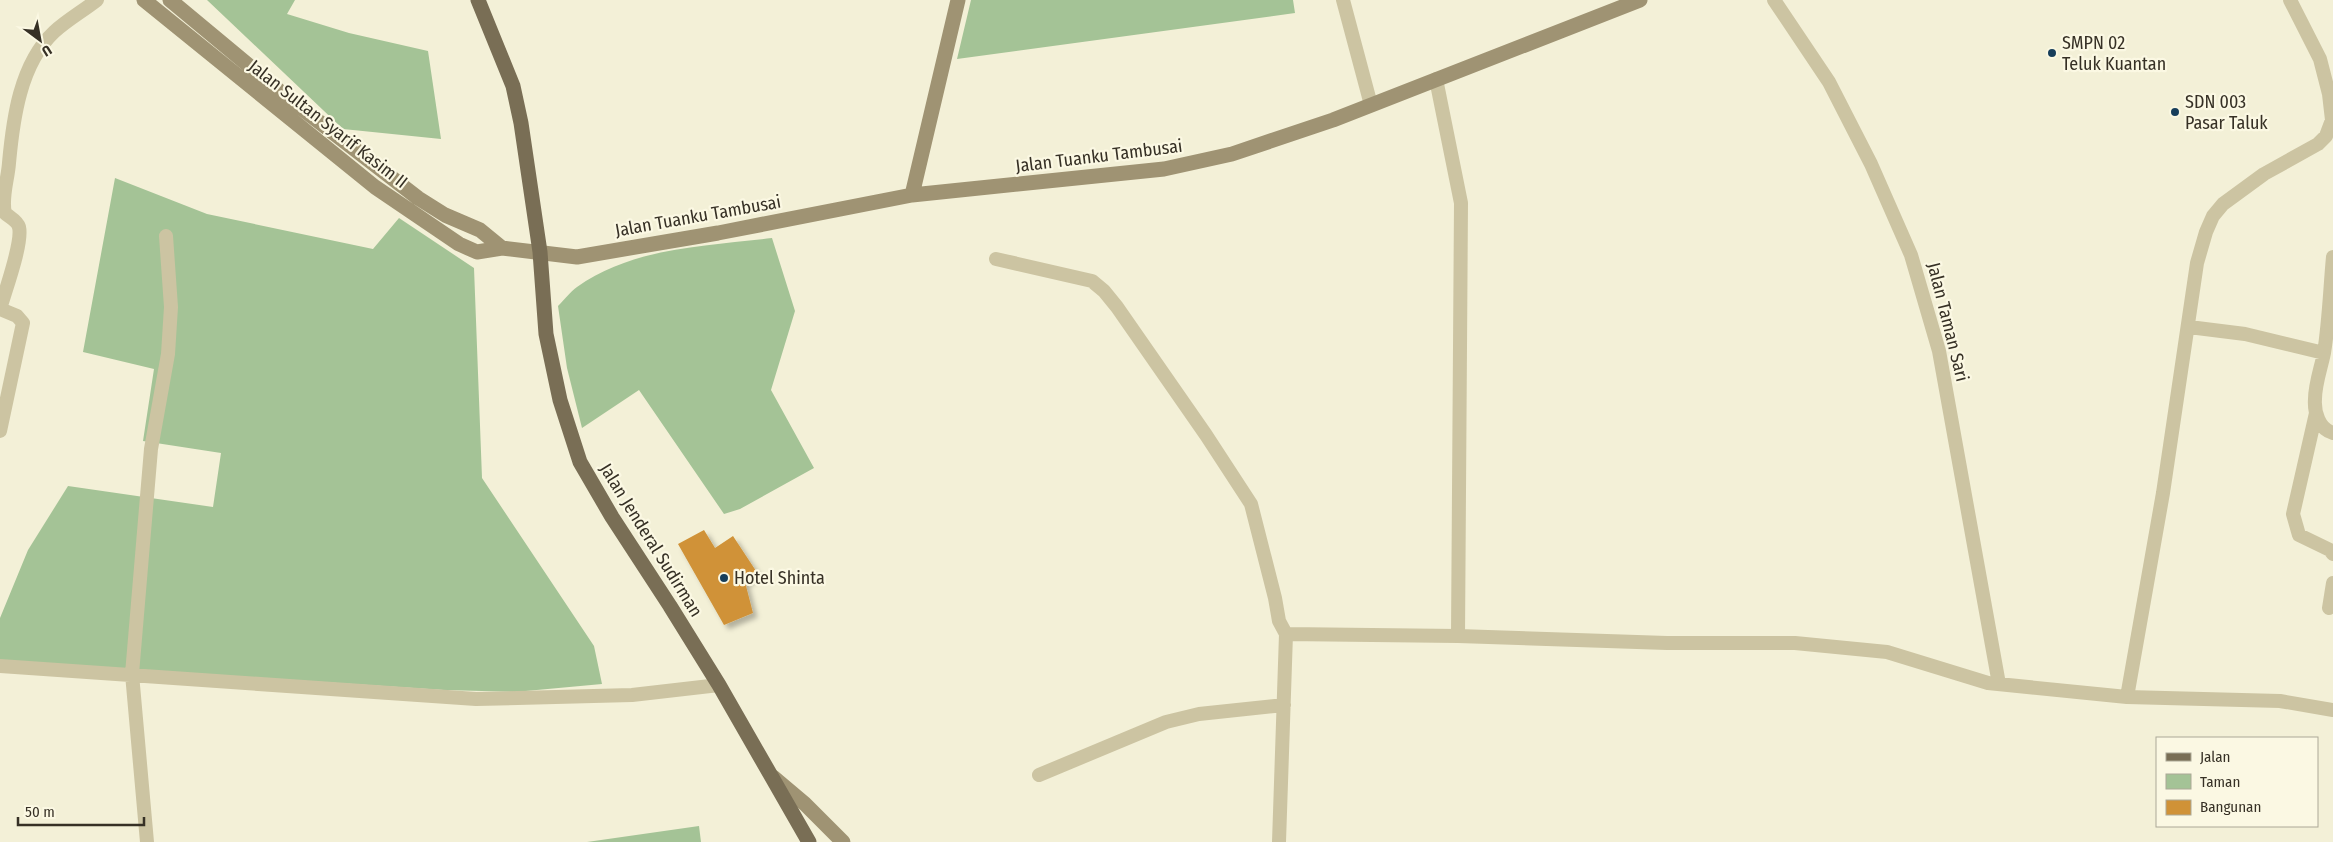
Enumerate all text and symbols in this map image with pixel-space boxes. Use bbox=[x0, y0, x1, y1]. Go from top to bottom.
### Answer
north arrow bbox=[15, 15, 65, 65]
place label: SMPN 02 Teluk Kuantan bbox=[2062, 32, 2166, 75]
text: U bbox=[39, 41, 55, 60]
marker: SMPN 02 Teluk Kuantan bbox=[2046, 47, 2058, 59]
street label: Jalan Sultan Syarif Kasim II bbox=[244, 55, 412, 193]
place label: SDN 003 Pasar Taluk bbox=[2185, 91, 2268, 134]
marker: SDN 003 Pasar Taluk bbox=[2169, 106, 2181, 118]
street label: Jalan Tuanku Tambusai bbox=[1014, 135, 1184, 177]
street label: Jalan Tuanku Tambusai bbox=[613, 191, 783, 241]
street label: Jalan Taman Sari bbox=[1923, 260, 1973, 384]
street label: Jalan Jenderal Sudirman bbox=[595, 459, 707, 621]
place label: Hotel Shinta bbox=[734, 567, 825, 589]
marker: Hotel Shinta bbox=[718, 572, 730, 584]
legend bbox=[2156, 737, 2318, 827]
text: Jalan bbox=[2200, 748, 2230, 766]
text: Taman bbox=[2200, 773, 2240, 791]
scale bar bbox=[18, 794, 144, 826]
text: Bangunan bbox=[2200, 798, 2261, 816]
text: 50 m bbox=[25, 803, 55, 821]

